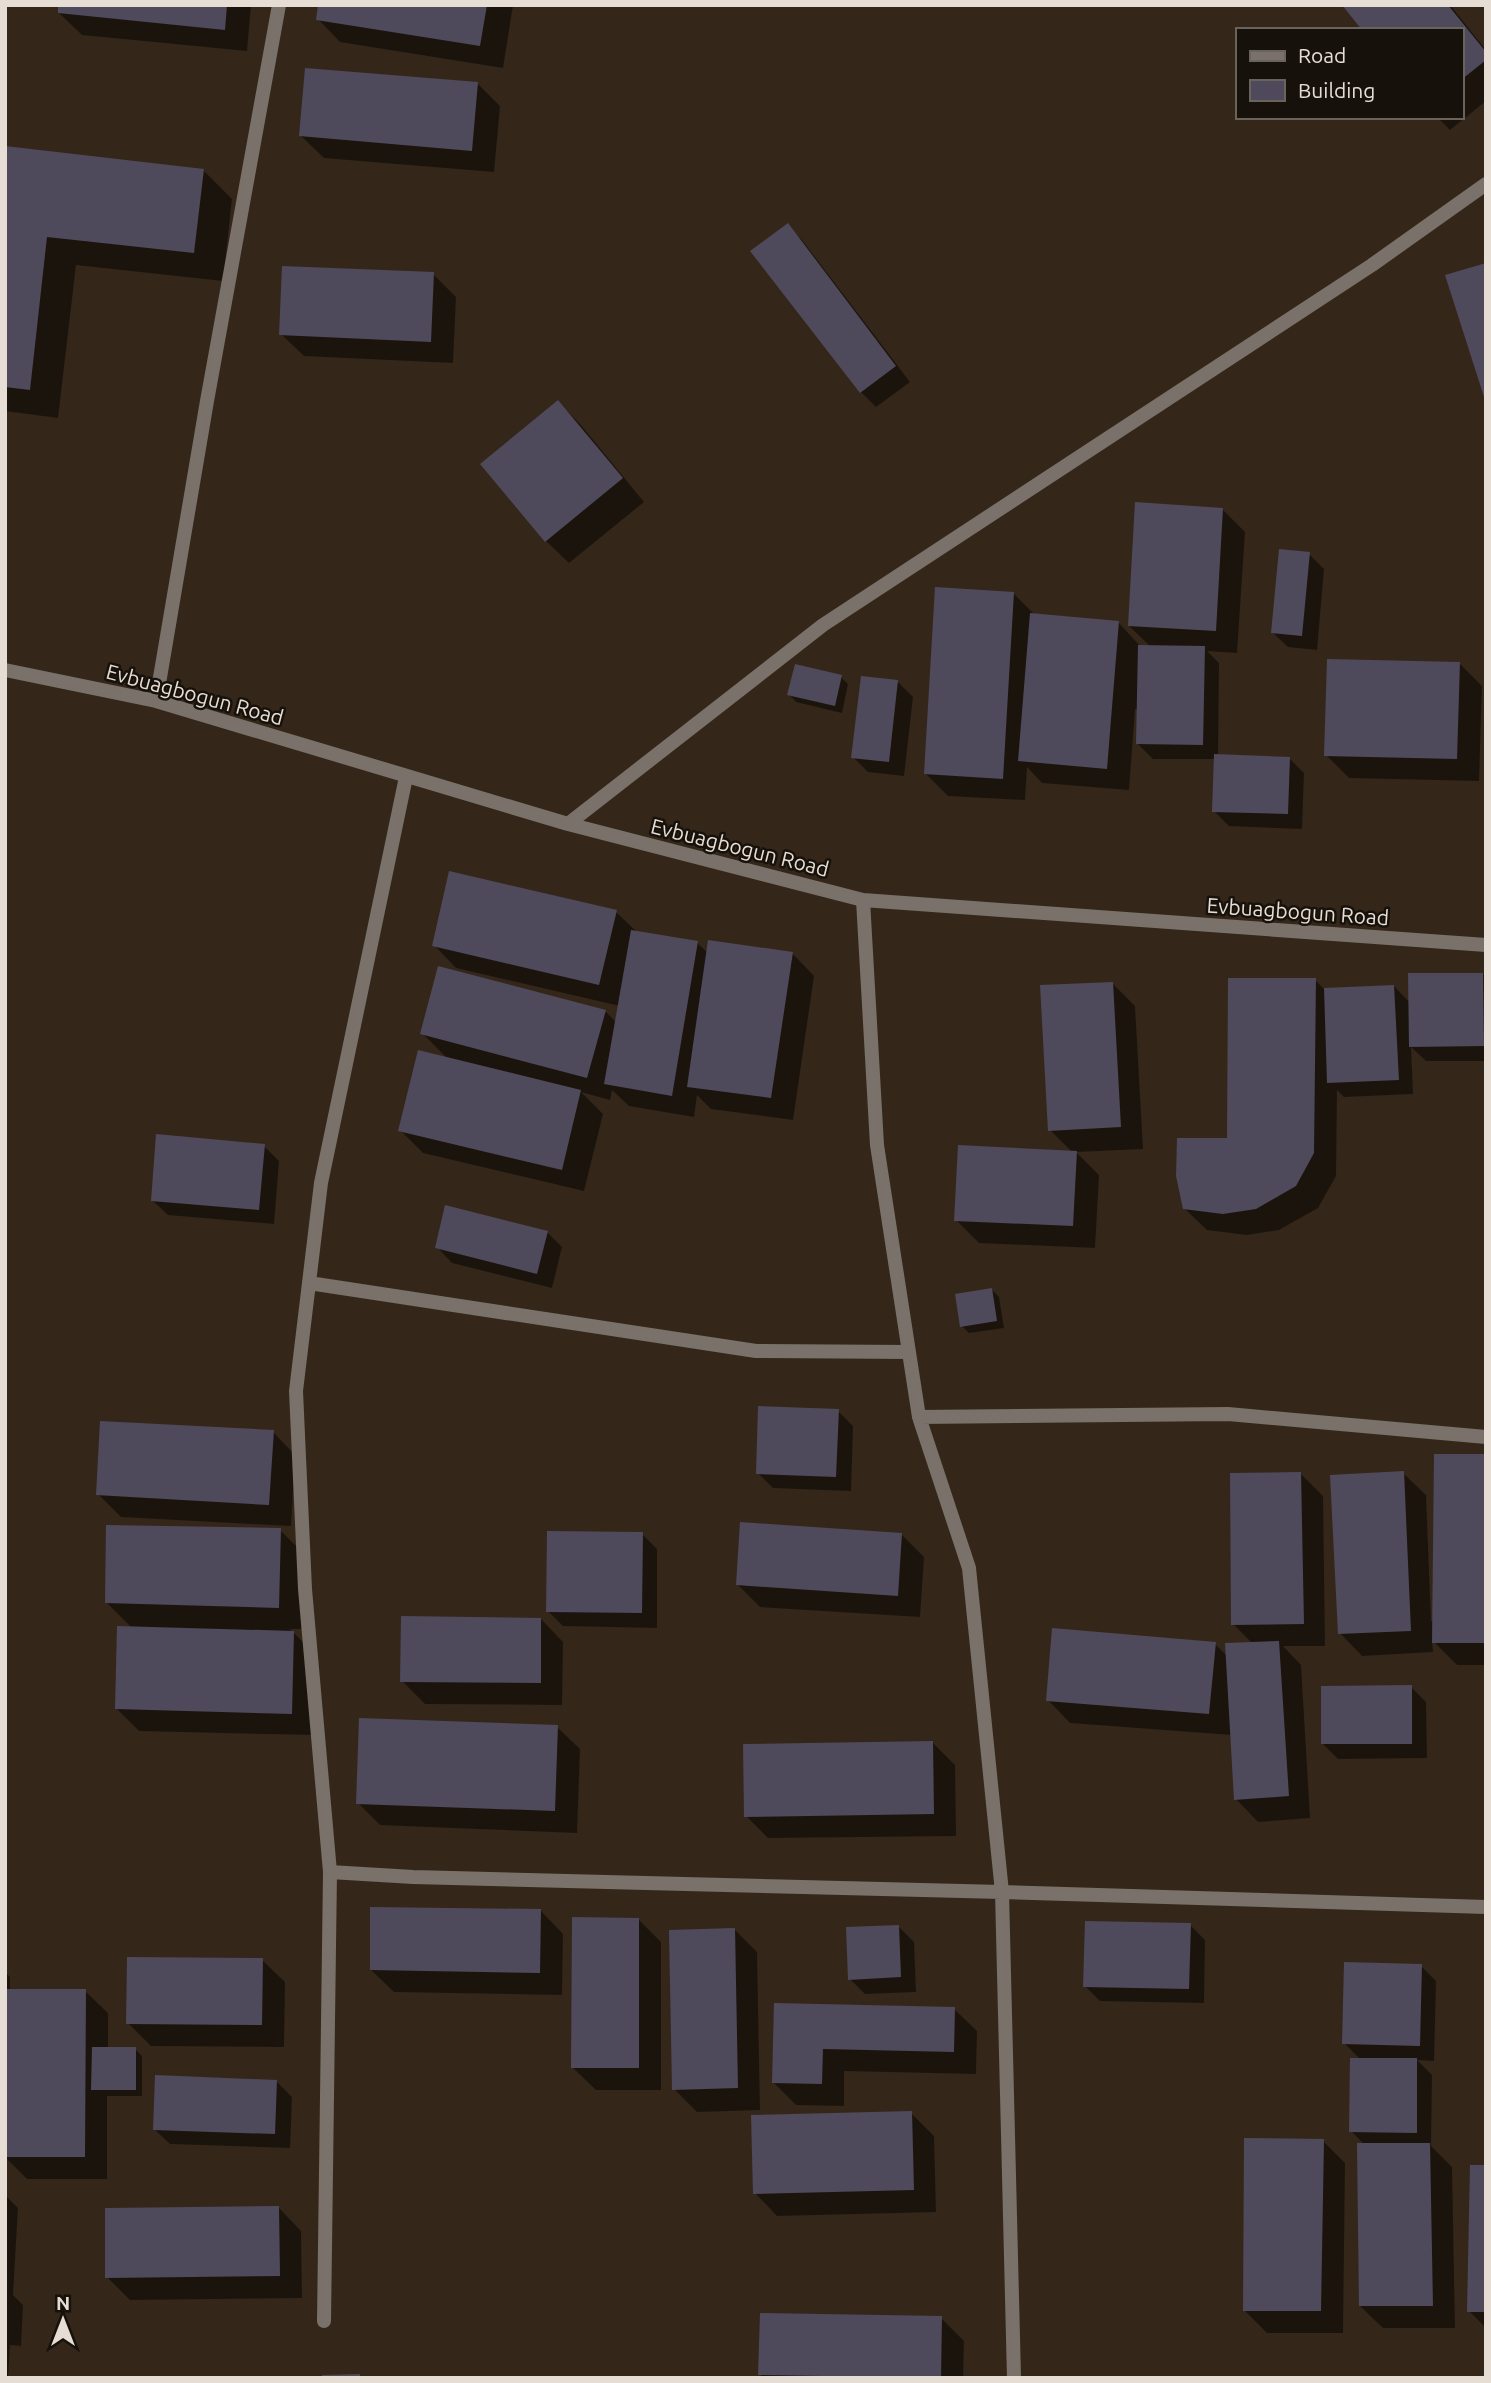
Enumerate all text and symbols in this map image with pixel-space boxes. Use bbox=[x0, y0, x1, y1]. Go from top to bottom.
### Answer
legend bbox=[1236, 28, 1463, 119]
text: Road bbox=[1298, 43, 1346, 67]
text: Building bbox=[1298, 78, 1375, 102]
street label: Evbuagbogun Road bbox=[104, 659, 286, 729]
street label: Evbuagbogun Road bbox=[648, 813, 832, 881]
street label: Evbuagbogun Road bbox=[1206, 893, 1390, 929]
north arrow bbox=[28, 2285, 98, 2355]
text: N bbox=[56, 2292, 70, 2314]

